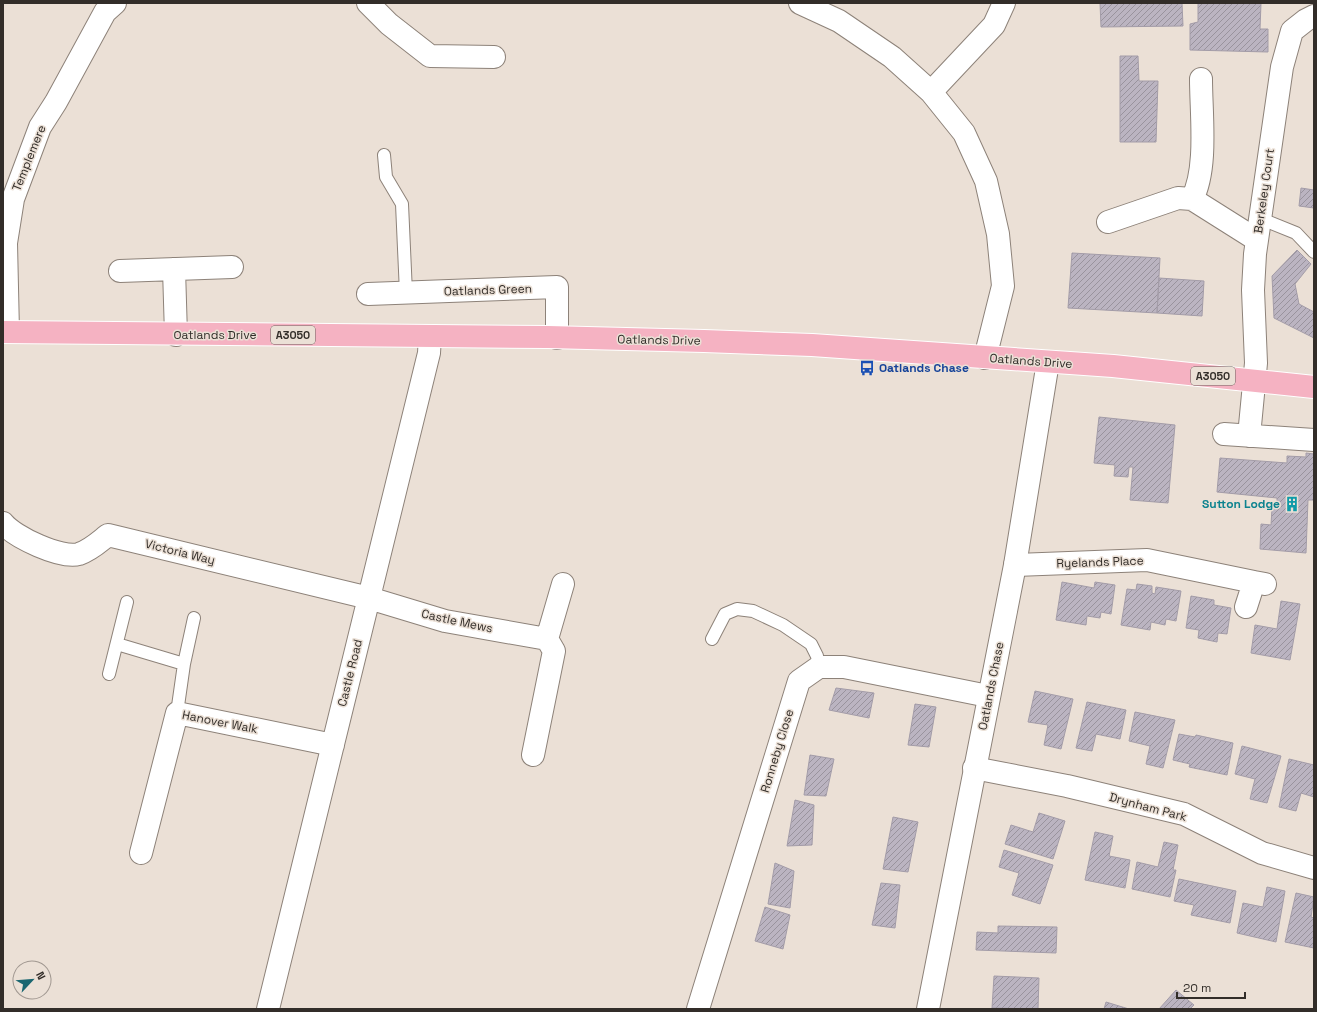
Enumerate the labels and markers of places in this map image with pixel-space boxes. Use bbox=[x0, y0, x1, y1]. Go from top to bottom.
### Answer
bus stop icon: Oatlands Chase bbox=[858, 359, 876, 377]
place label: Oatlands Chase bbox=[879, 360, 969, 376]
building icon: Sutton Lodge bbox=[1283, 495, 1301, 513]
place label: Sutton Lodge bbox=[1202, 496, 1280, 512]

